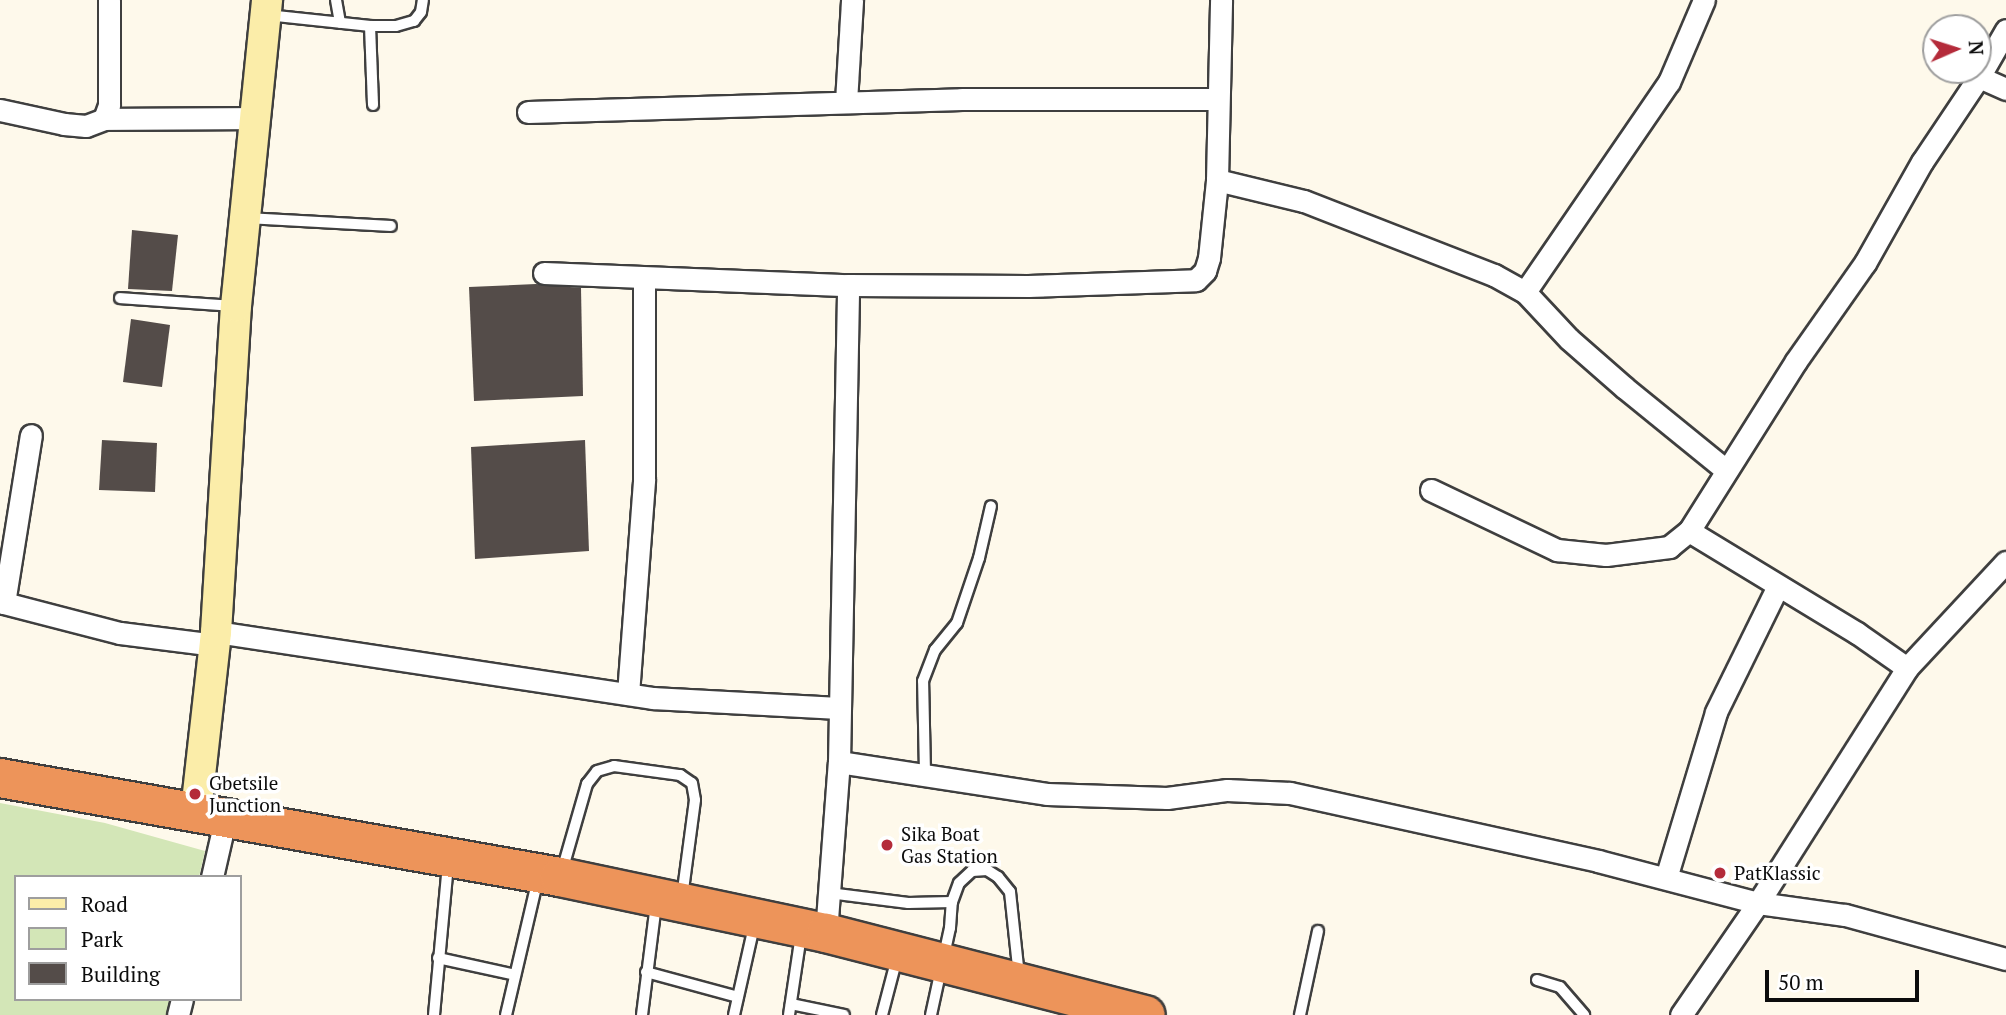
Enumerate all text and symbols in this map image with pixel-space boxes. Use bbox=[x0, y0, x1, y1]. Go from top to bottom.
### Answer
north arrow bbox=[1922, 14, 1992, 84]
text: N bbox=[1964, 40, 1989, 56]
place label: Gbetsile Junction bbox=[209, 772, 281, 816]
marker: Gbetsile Junction bbox=[187, 786, 203, 802]
place label: Sika Boat Gas Station bbox=[901, 823, 998, 867]
marker: Sika Boat Gas Station bbox=[879, 837, 895, 853]
place label: PatKlassic bbox=[1734, 862, 1821, 884]
marker: PatKlassic bbox=[1712, 865, 1728, 881]
legend bbox=[14, 875, 242, 1001]
text: Road bbox=[81, 890, 128, 918]
text: Park bbox=[81, 925, 123, 953]
scale bar bbox=[1768, 956, 1922, 1000]
text: Building bbox=[81, 960, 160, 988]
text: 50 m bbox=[1778, 968, 1824, 996]

